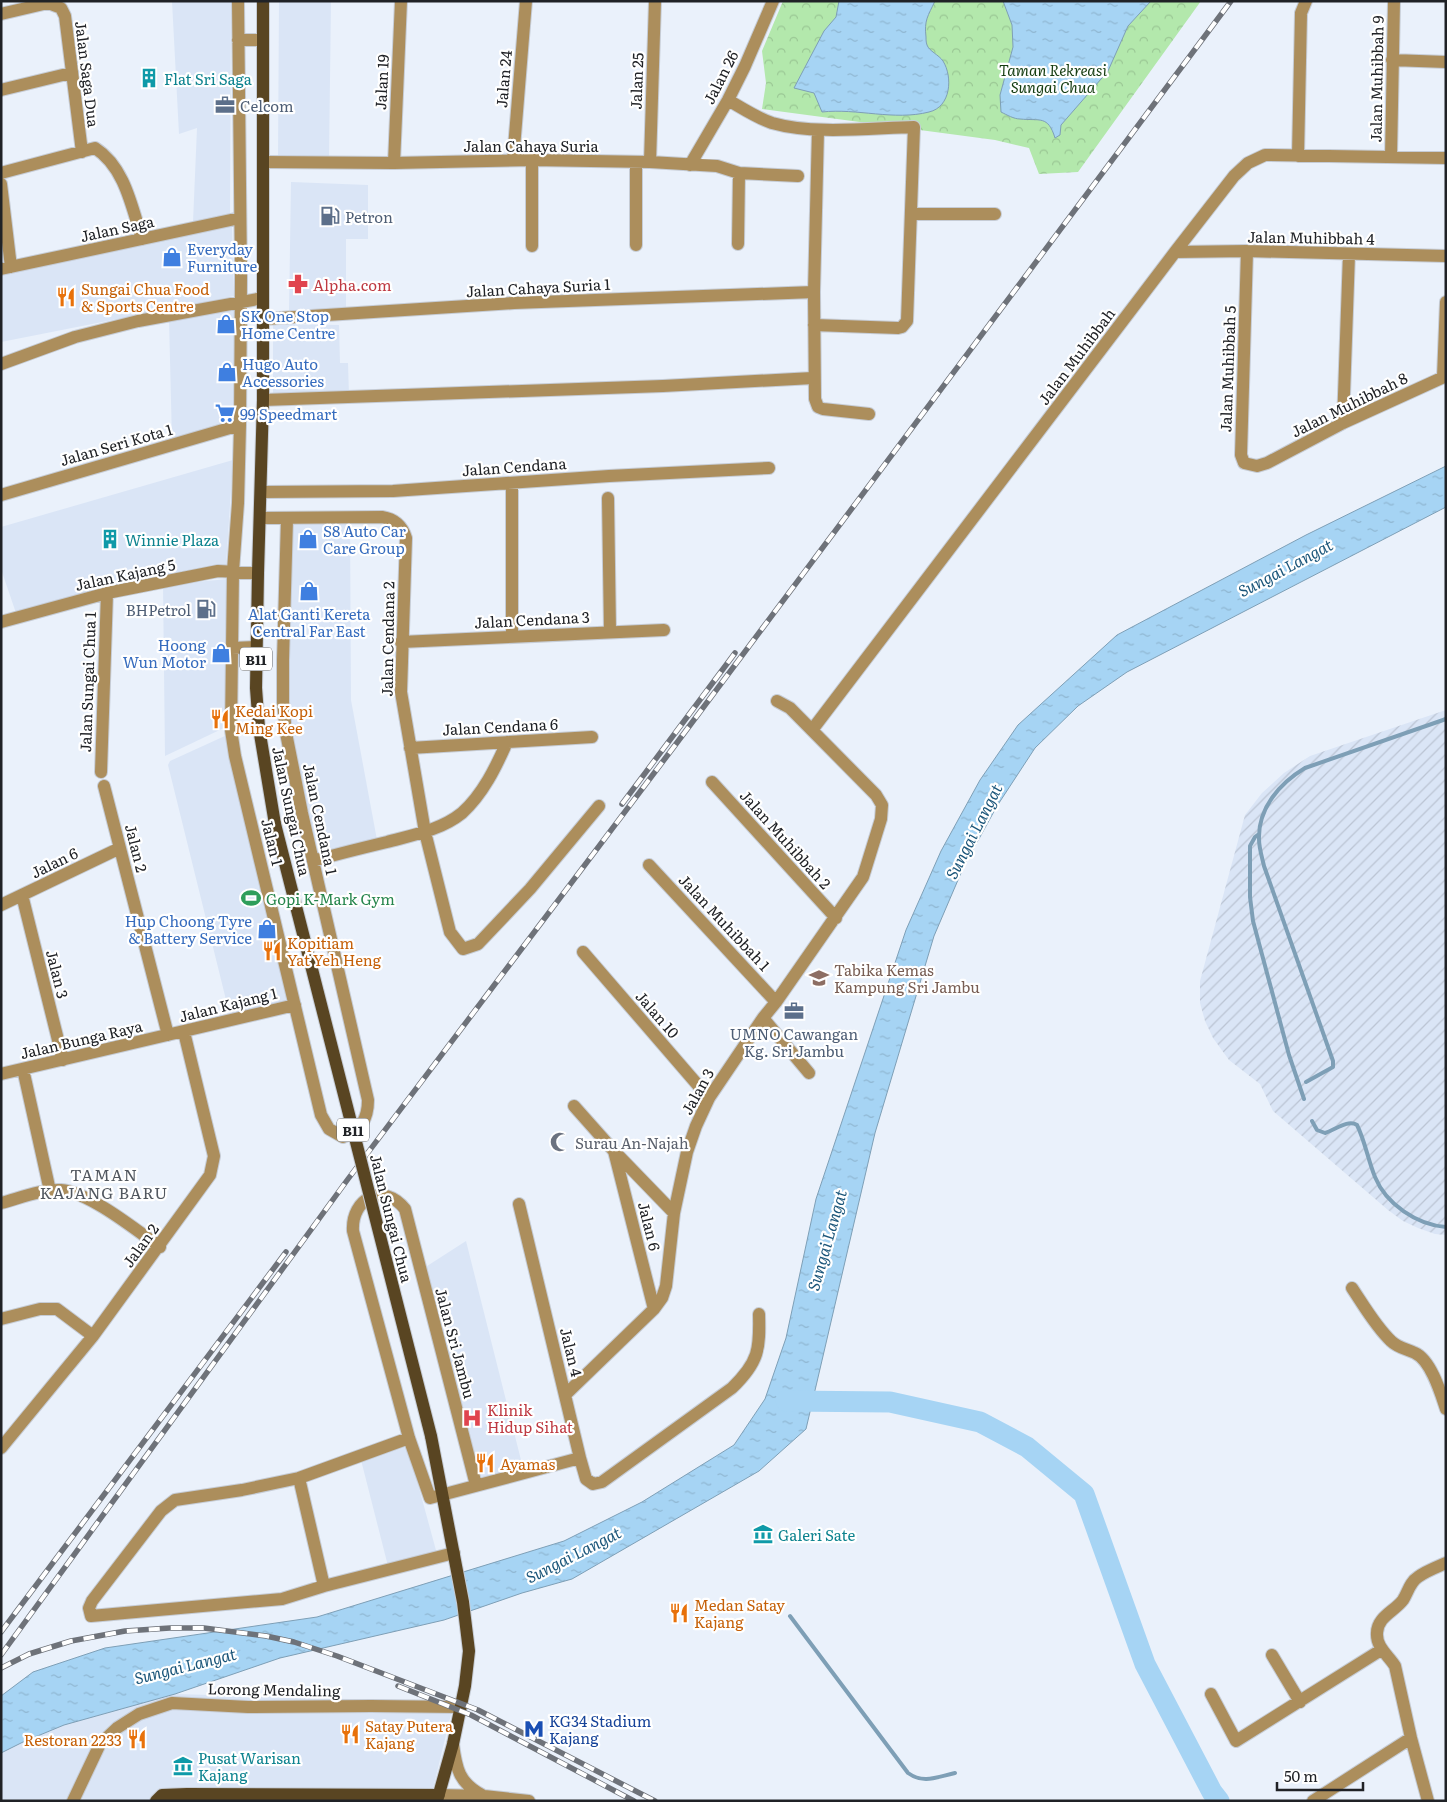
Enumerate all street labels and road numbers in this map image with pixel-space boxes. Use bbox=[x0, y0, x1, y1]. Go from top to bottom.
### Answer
street label: Jalan Muhibbah 9 bbox=[1363, 15, 1389, 143]
street label: Jalan Saga Dua bbox=[70, 19, 106, 129]
street label: Jalan 26 bbox=[697, 46, 743, 108]
street label: Jalan 24 bbox=[489, 49, 517, 109]
street label: Jalan 25 bbox=[624, 52, 648, 110]
street label: Jalan 19 bbox=[368, 53, 394, 110]
street label: Jalan Cahaya Suria bbox=[463, 134, 600, 157]
street label: Jalan Saga bbox=[78, 209, 157, 247]
street label: Jalan Muhibbah 4 bbox=[1247, 224, 1375, 250]
street label: Jalan Cahaya Suria 1 bbox=[465, 272, 611, 302]
street label: Jalan Muhibbah bbox=[1032, 303, 1120, 409]
street label: Jalan Muhibbah 5 bbox=[1213, 305, 1241, 433]
street label: Jalan Muhibbah 8 bbox=[1287, 366, 1411, 442]
street label: Jalan Seri Kota 1 bbox=[57, 417, 175, 471]
street label: Jalan Cendana bbox=[461, 451, 568, 481]
street label: Jalan Kajang 5 bbox=[73, 552, 178, 596]
street label: Jalan Cendana 2 bbox=[374, 581, 400, 697]
street label: Jalan Cendana 3 bbox=[474, 604, 590, 634]
street label: Jalan Sungai Chua 1 bbox=[73, 611, 101, 753]
road number: B11 bbox=[240, 648, 272, 671]
street label: Jalan Cendana 6 bbox=[442, 711, 558, 741]
street label: Jalan Sungai Chua bbox=[267, 744, 317, 879]
street label: Jalan Cendana 1 bbox=[298, 761, 344, 877]
street label: Jalan Muhibbah 2 bbox=[735, 784, 837, 894]
street label: Jalan 1 bbox=[256, 816, 290, 868]
street label: Jalan 2 bbox=[120, 821, 154, 875]
street label: Jalan 6 bbox=[27, 841, 81, 883]
street label: Jalan Muhibbah 1 bbox=[674, 868, 776, 976]
street label: Jalan 3 bbox=[41, 947, 75, 1001]
street label: Jalan Kajang 1 bbox=[176, 981, 280, 1027]
street label: Jalan 10 bbox=[631, 985, 685, 1043]
street label: Jalan Bunga Raya bbox=[18, 1014, 145, 1064]
street label: Jalan 3 bbox=[675, 1064, 719, 1118]
road number: B11 bbox=[337, 1118, 369, 1142]
street label: Jalan Sungai Chua bbox=[365, 1151, 419, 1286]
street label: Jalan 6 bbox=[633, 1199, 667, 1253]
street label: Jalan 2 bbox=[116, 1218, 164, 1272]
street label: Jalan Sri Jambu bbox=[430, 1285, 482, 1402]
street label: Jalan 4 bbox=[555, 1325, 589, 1379]
street label: Lorong Mendaling bbox=[207, 1676, 341, 1702]

